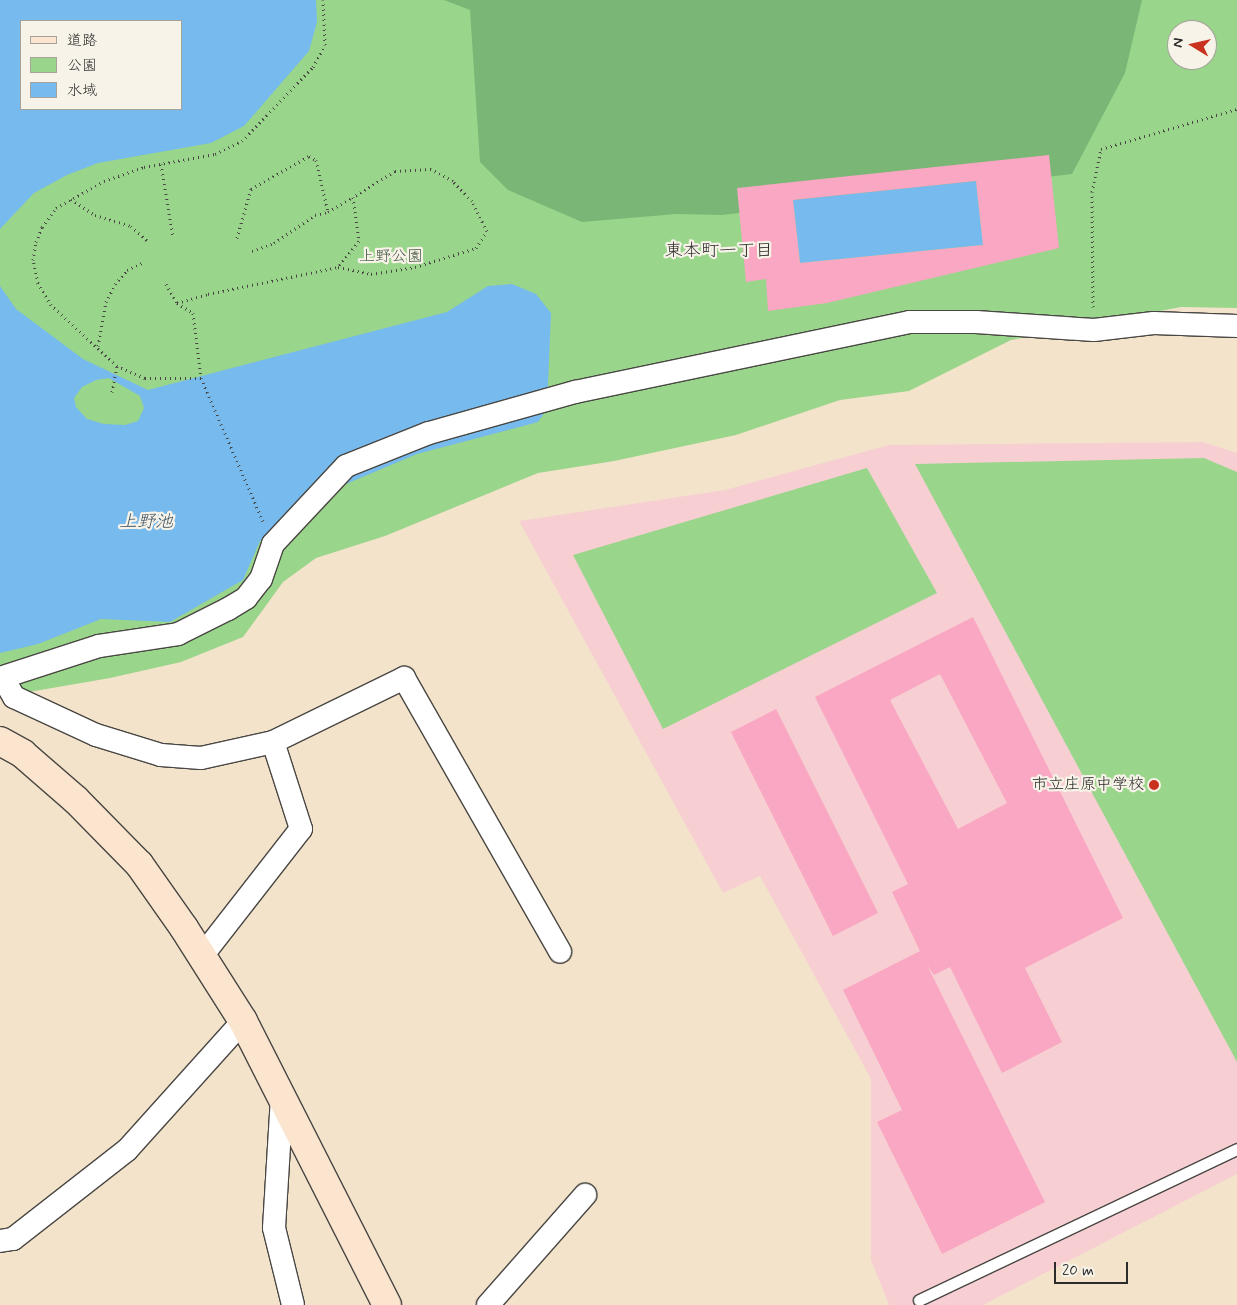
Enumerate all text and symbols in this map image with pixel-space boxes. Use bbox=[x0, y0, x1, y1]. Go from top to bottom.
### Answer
legend bbox=[20, 20, 182, 110]
north arrow bbox=[1167, 20, 1217, 70]
text: 道路 bbox=[67, 31, 97, 51]
text: N bbox=[1169, 37, 1188, 49]
text: 公園 bbox=[67, 56, 97, 76]
text: 水域 bbox=[67, 81, 97, 101]
district label: 東本町一丁目 bbox=[665, 240, 773, 262]
park label: 上野公園 bbox=[359, 247, 423, 267]
water label: 上野池 bbox=[119, 511, 173, 533]
place label: 市立庄原中学校 bbox=[1032, 775, 1144, 795]
marker: 市立庄原中学校 bbox=[1148, 779, 1160, 791]
scale bar bbox=[1057, 1252, 1131, 1284]
text: 20 m bbox=[1062, 1261, 1094, 1281]

